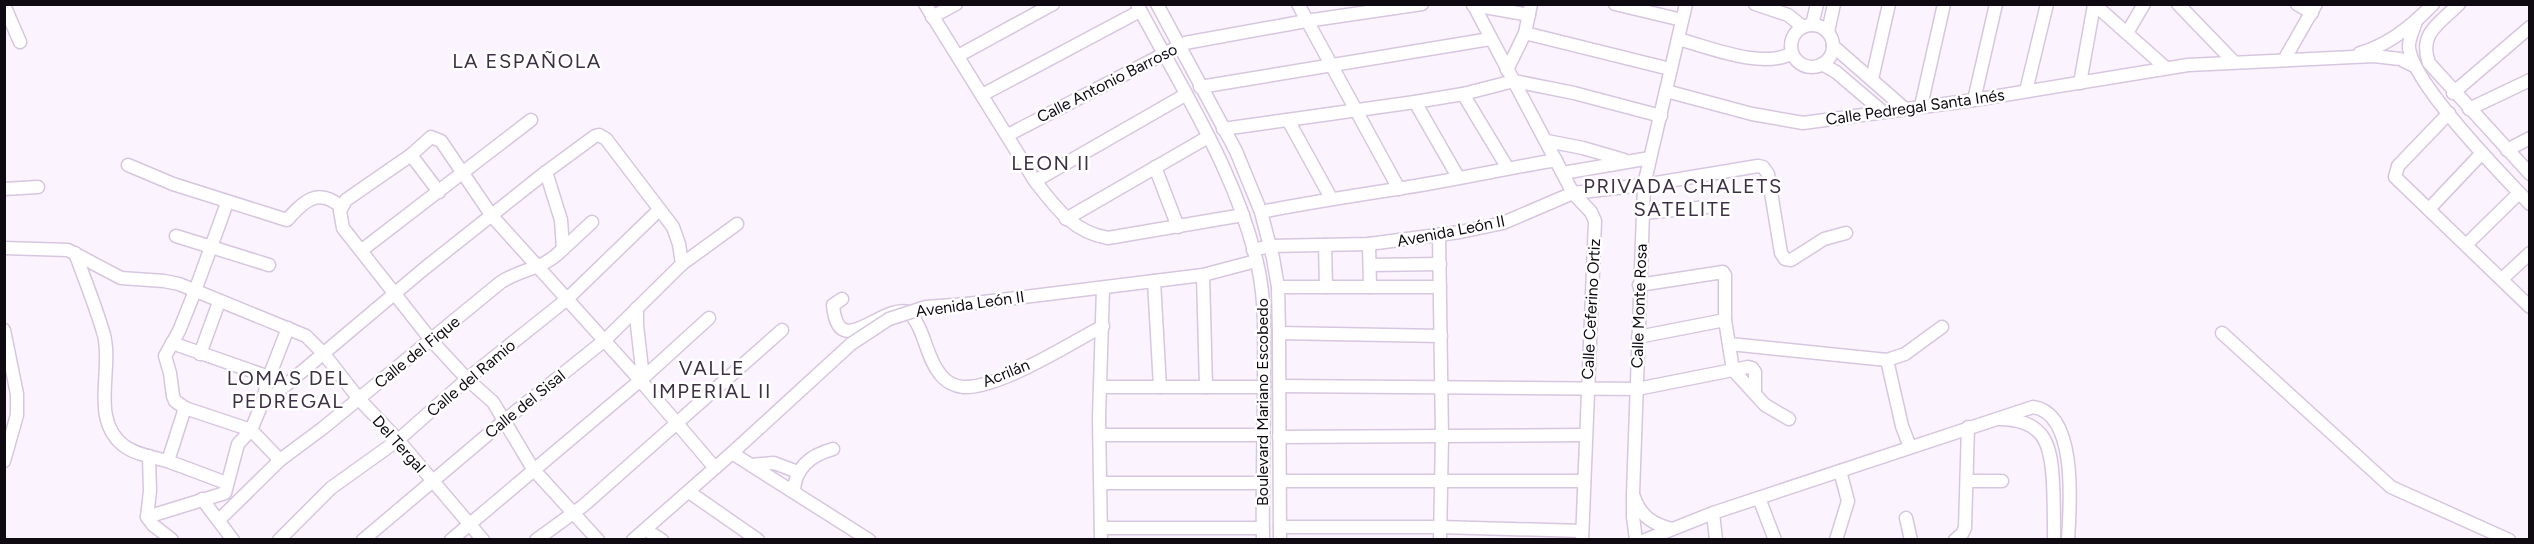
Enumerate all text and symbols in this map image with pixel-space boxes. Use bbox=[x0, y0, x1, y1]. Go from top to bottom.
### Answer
street label: Calle Antonio Barroso bbox=[1034, 39, 1180, 127]
district label: LA ESPAÑOLA bbox=[452, 49, 602, 73]
street label: Calle Pedregal Santa Inés bbox=[1824, 85, 2006, 129]
district label: LEON II bbox=[1011, 151, 1091, 175]
district label: PRIVADA CHALETS SATELITE bbox=[1583, 174, 1783, 221]
street label: Avenida León II bbox=[1395, 211, 1507, 251]
street label: Calle Ceferino Ortiz bbox=[1578, 238, 1604, 380]
street label: Calle Monte Rosa bbox=[1627, 243, 1651, 369]
street label: Avenida León II bbox=[914, 287, 1026, 321]
street label: Boulevard Mariano Escobedo bbox=[1253, 298, 1272, 506]
street label: Calle del Fique bbox=[370, 312, 464, 392]
street label: Calle del Ramio bbox=[423, 335, 519, 421]
street label: Acrilán bbox=[980, 355, 1032, 391]
district label: VALLE IMPERIAL II bbox=[652, 356, 772, 403]
district label: LOMAS DEL PEDREGAL bbox=[227, 366, 349, 413]
street label: Calle del Sisal bbox=[481, 366, 569, 442]
street label: Del Tergal bbox=[368, 412, 430, 476]

